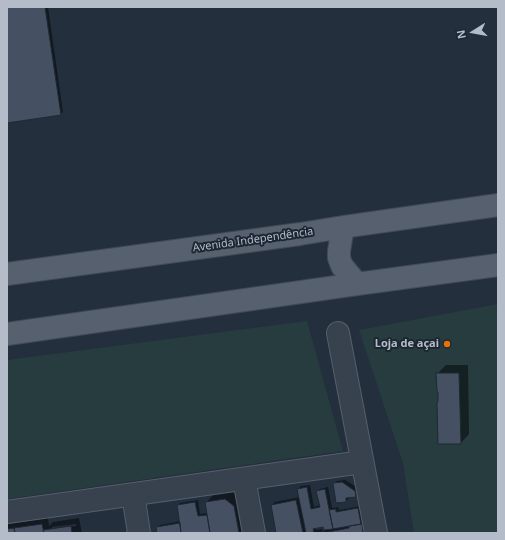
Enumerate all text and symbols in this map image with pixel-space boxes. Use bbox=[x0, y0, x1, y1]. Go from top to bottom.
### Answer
north arrow bbox=[453, 12, 493, 52]
text: N bbox=[453, 29, 469, 40]
street label: Avenida Independência bbox=[192, 225, 314, 255]
place label: Loja de açai bbox=[375, 337, 439, 351]
marker: Loja de açai bbox=[442, 339, 452, 349]

